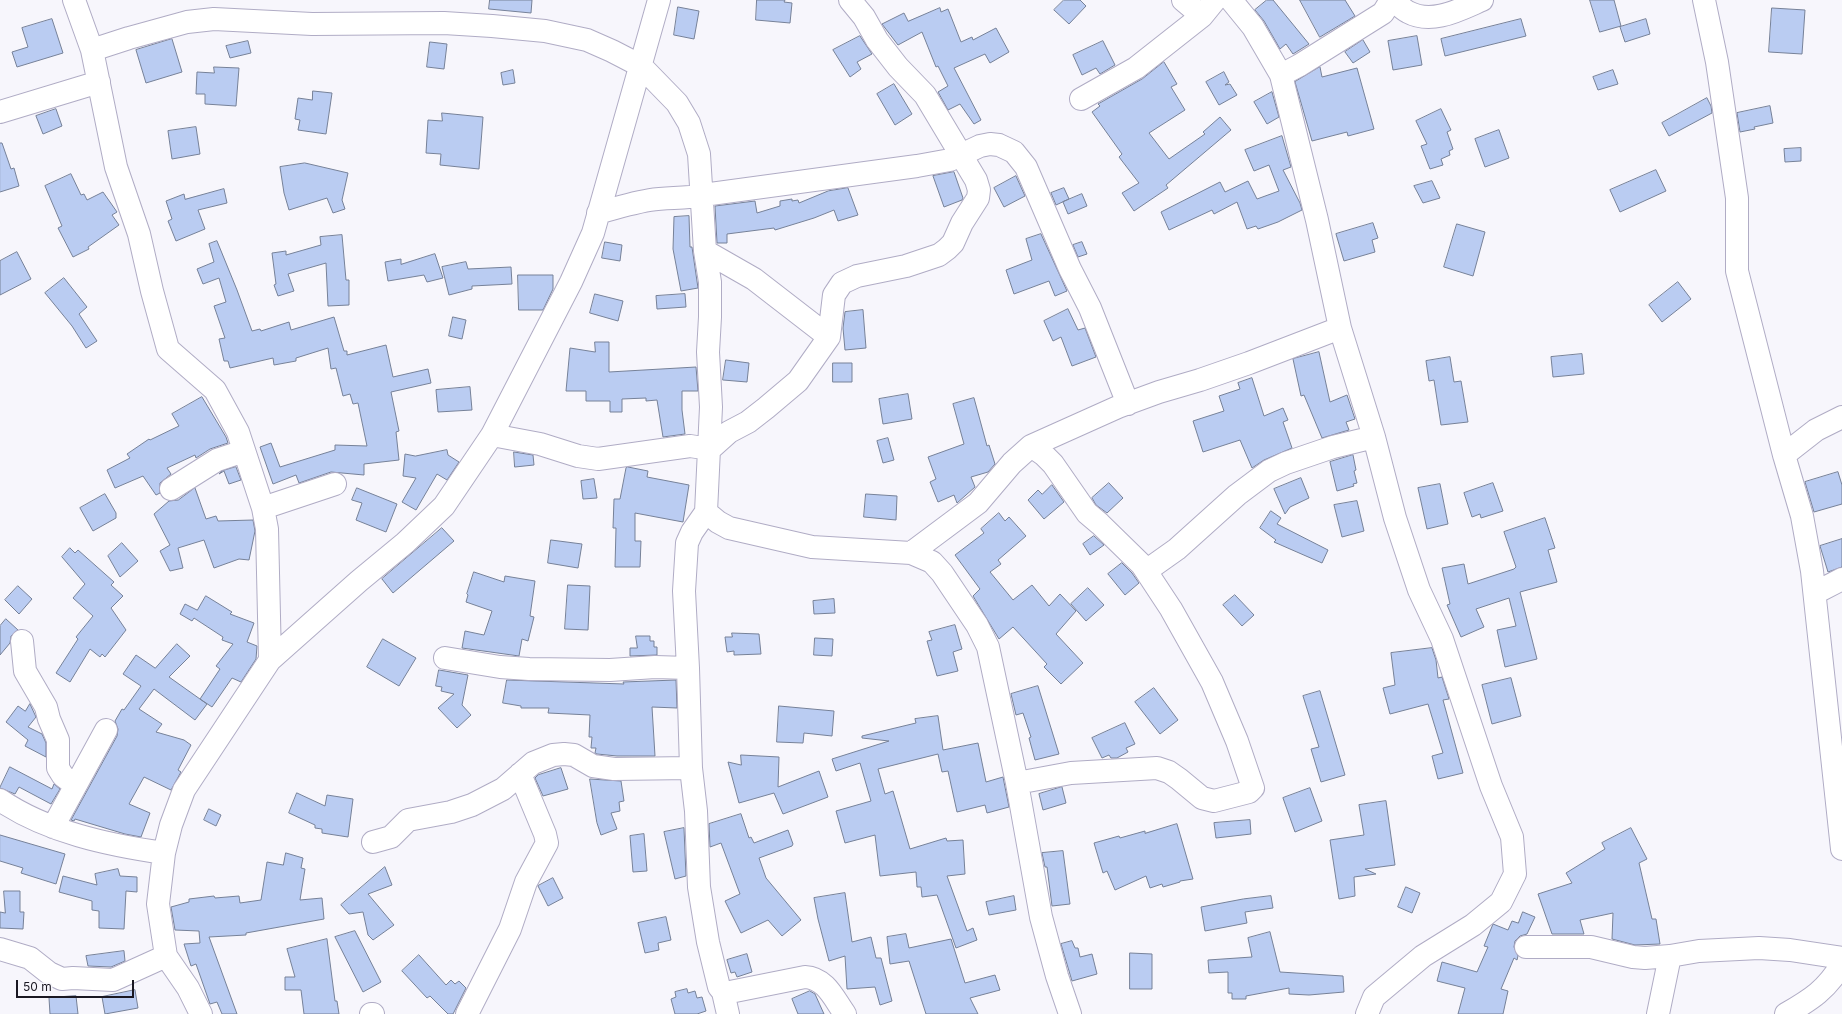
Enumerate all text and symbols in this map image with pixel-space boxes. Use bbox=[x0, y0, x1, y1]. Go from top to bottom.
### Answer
scale bar bbox=[18, 972, 136, 998]
text: 50 m bbox=[23, 979, 52, 994]

